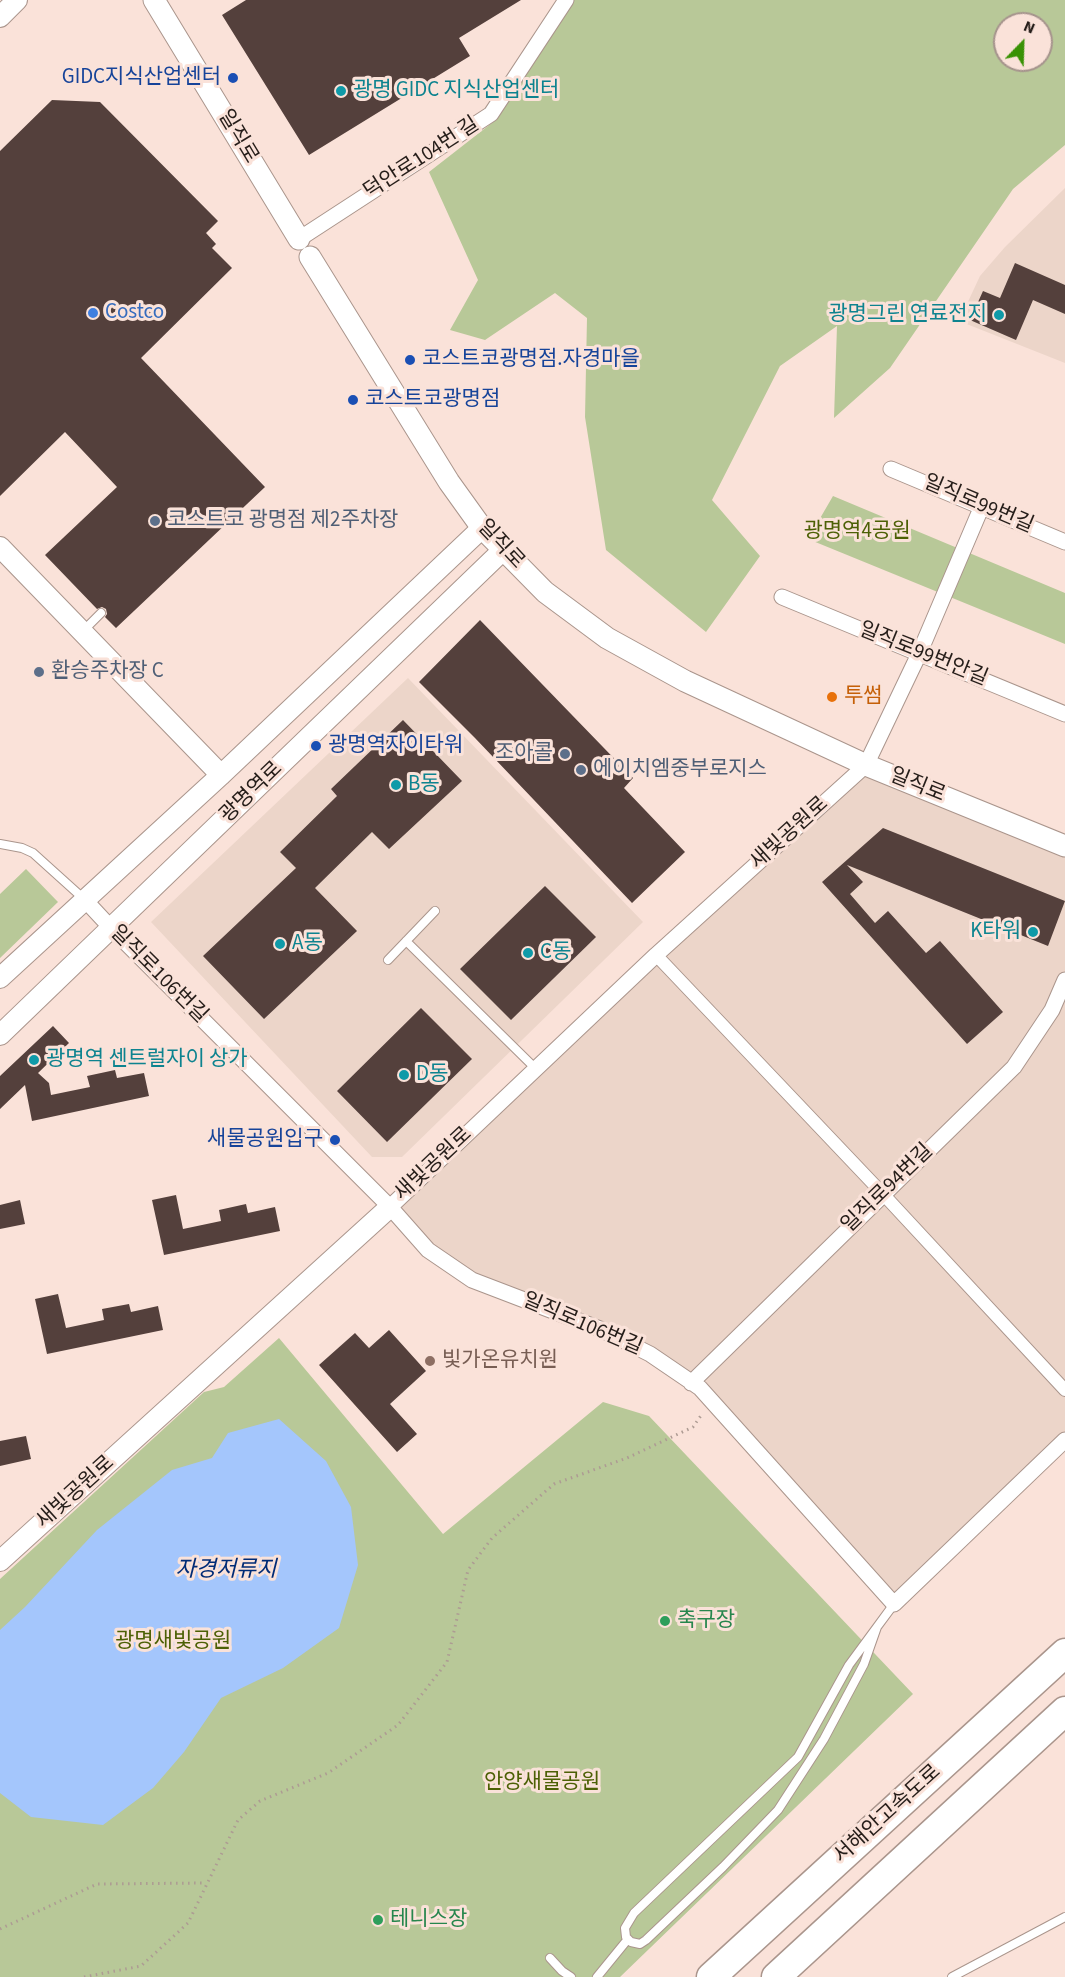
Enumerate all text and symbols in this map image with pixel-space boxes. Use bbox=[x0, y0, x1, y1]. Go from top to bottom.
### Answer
north arrow bbox=[993, 12, 1053, 72]
text: N bbox=[1020, 15, 1038, 39]
place label: GIDC지식산업센터 bbox=[62, 65, 221, 91]
marker: GIDC지식산업센터 bbox=[226, 71, 240, 85]
place label: 광명 GIDC 지식산업센터 bbox=[353, 78, 559, 104]
marker: 광명 GIDC 지식산업센터 bbox=[334, 84, 348, 98]
street label: 일직로 bbox=[211, 106, 263, 168]
street label: 덕안로104번 길 bbox=[360, 112, 484, 206]
place label: Costco bbox=[105, 300, 164, 326]
place label: 광명그린 연료전지 bbox=[828, 302, 987, 328]
marker: Costco bbox=[86, 306, 100, 320]
marker: 광명그린 연료전지 bbox=[992, 308, 1006, 322]
place label: 코스트코광명점.자경마을 bbox=[422, 347, 640, 373]
marker: 코스트코광명점.자경마을 bbox=[403, 353, 417, 367]
place label: 코스트코광명점 bbox=[365, 387, 500, 413]
marker: 코스트코광명점 bbox=[346, 393, 360, 407]
street label: 일직로99번길 bbox=[919, 470, 1037, 540]
place label: 코스트코 광명점 제2주차장 bbox=[167, 508, 398, 534]
marker: 코스트코 광명점 제2주차장 bbox=[148, 514, 162, 528]
street label: 일직로 bbox=[471, 515, 529, 575]
park label: 광명역4공원 bbox=[803, 519, 911, 545]
street label: 일직로99번안길 bbox=[855, 618, 991, 692]
place label: 환승주차장 C bbox=[51, 659, 164, 685]
marker: 환승주차장 C bbox=[32, 665, 46, 679]
place label: 투썸 bbox=[844, 684, 883, 710]
marker: 투썸 bbox=[825, 690, 839, 704]
place label: 광명역자이타워 bbox=[328, 733, 463, 759]
marker: 광명역자이타워 bbox=[309, 739, 323, 753]
place label: 조아콜 bbox=[495, 741, 553, 767]
marker: 조아콜 bbox=[558, 747, 572, 761]
street label: 광명역로 bbox=[215, 757, 289, 829]
place label: 에이치엠중부로지스 bbox=[593, 757, 767, 783]
marker: 에이치엠중부로지스 bbox=[574, 763, 588, 777]
street label: 일직로 bbox=[885, 763, 949, 809]
place label: B동 bbox=[408, 772, 440, 798]
marker: B동 bbox=[389, 778, 403, 792]
street label: 새빛공원로 bbox=[746, 792, 834, 876]
place label: K타워 bbox=[970, 919, 1021, 945]
street label: 일직로106번길 bbox=[104, 921, 212, 1029]
marker: K타워 bbox=[1026, 925, 1040, 939]
place label: A동 bbox=[292, 931, 323, 957]
marker: A동 bbox=[273, 937, 287, 951]
place label: C동 bbox=[540, 940, 571, 966]
marker: C동 bbox=[521, 946, 535, 960]
place label: 광명역 센트럴자이 상가 bbox=[46, 1047, 248, 1073]
marker: 광명역 센트럴자이 상가 bbox=[27, 1053, 41, 1067]
place label: D동 bbox=[416, 1062, 448, 1088]
marker: D동 bbox=[397, 1068, 411, 1082]
street label: 새빛공원로 bbox=[390, 1123, 478, 1207]
place label: 새물공원입구 bbox=[207, 1127, 323, 1153]
marker: 새물공원입구 bbox=[328, 1133, 342, 1147]
street label: 일직로94번길 bbox=[837, 1139, 939, 1239]
street label: 일직로106번길 bbox=[518, 1288, 646, 1362]
place label: 빛가온유치원 bbox=[442, 1348, 558, 1374]
marker: 빛가온유치원 bbox=[423, 1354, 437, 1368]
street label: 새빛공원로 bbox=[32, 1451, 120, 1535]
water label: 자경저류지 bbox=[175, 1558, 277, 1584]
place label: 축구장 bbox=[677, 1608, 735, 1634]
marker: 축구장 bbox=[658, 1614, 672, 1628]
park label: 광명새빛공원 bbox=[115, 1629, 231, 1655]
street label: 서해안고속도로 bbox=[829, 1760, 947, 1870]
park label: 안양새물공원 bbox=[484, 1770, 600, 1796]
place label: 테니스장 bbox=[390, 1907, 467, 1933]
marker: 테니스장 bbox=[371, 1913, 385, 1927]

